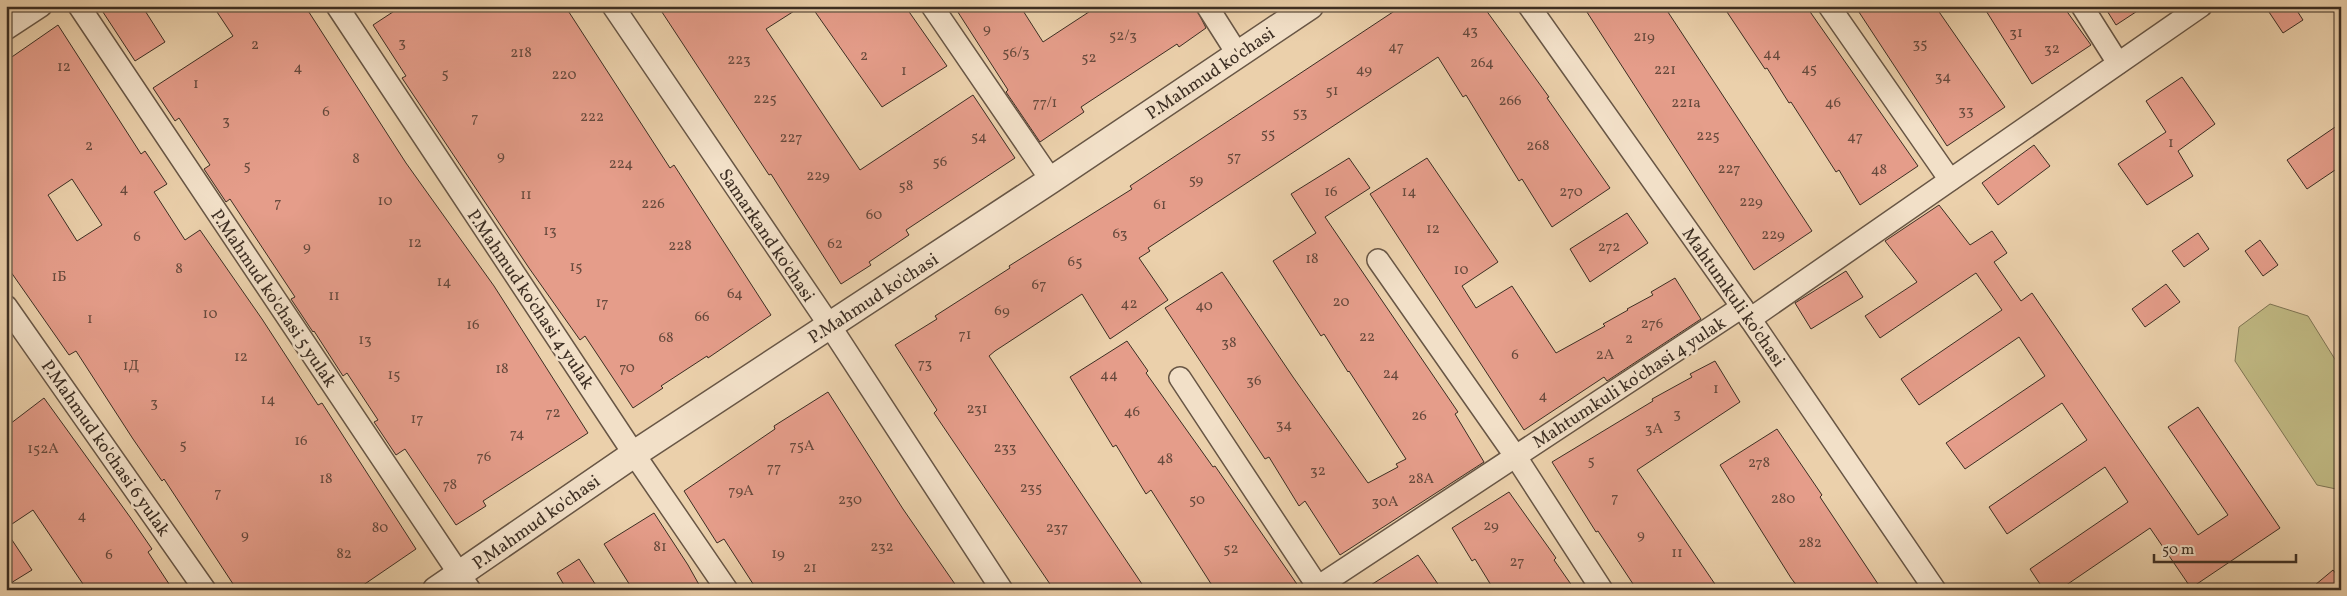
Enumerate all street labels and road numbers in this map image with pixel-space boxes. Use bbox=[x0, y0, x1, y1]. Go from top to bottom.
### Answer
street label: P.Mahmud ko'chasi bbox=[1141, 22, 1280, 127]
street label: Samarkand ko'chasi bbox=[712, 164, 820, 308]
street label: P.Mahmud ko'chasi 5 yulak bbox=[204, 205, 342, 393]
street label: P.Mahmud ko'chasi 4 yulak bbox=[460, 205, 600, 395]
street label: Mahtumkuli ko'chasi bbox=[1675, 223, 1790, 372]
street label: P.Mahmud ko'chasi bbox=[804, 248, 944, 351]
street label: Mahtumkuli ko'chasi 4 yulak bbox=[1528, 311, 1730, 453]
street label: P.Mahmud ko'chasi 6 yulak bbox=[34, 355, 175, 542]
street label: P.Mahmud ko'chasi bbox=[468, 470, 606, 577]

